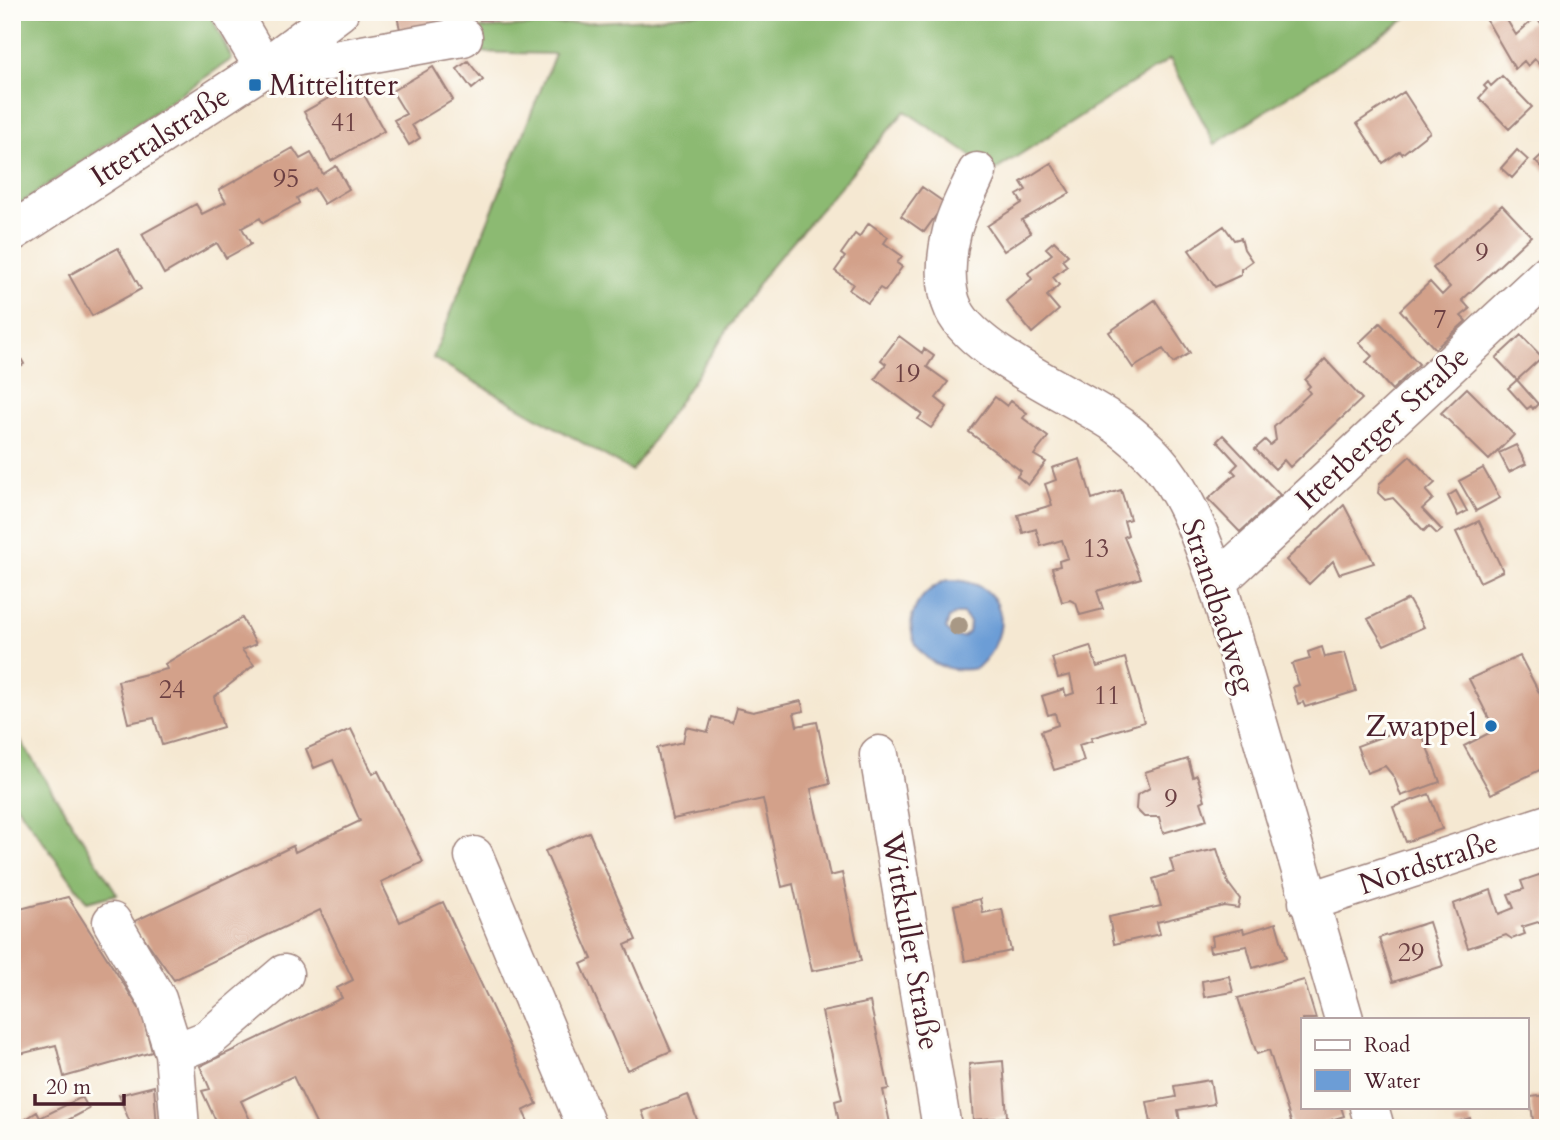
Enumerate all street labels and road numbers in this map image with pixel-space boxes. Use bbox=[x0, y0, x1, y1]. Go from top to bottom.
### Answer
street label: Ittertalstraße bbox=[83, 76, 238, 197]
street label: Itterberger Straße bbox=[1287, 337, 1478, 520]
street label: Strandbadweg bbox=[1171, 514, 1266, 699]
street label: Nordstraße bbox=[1354, 822, 1503, 905]
street label: Wittkuller Straße bbox=[871, 828, 950, 1053]

